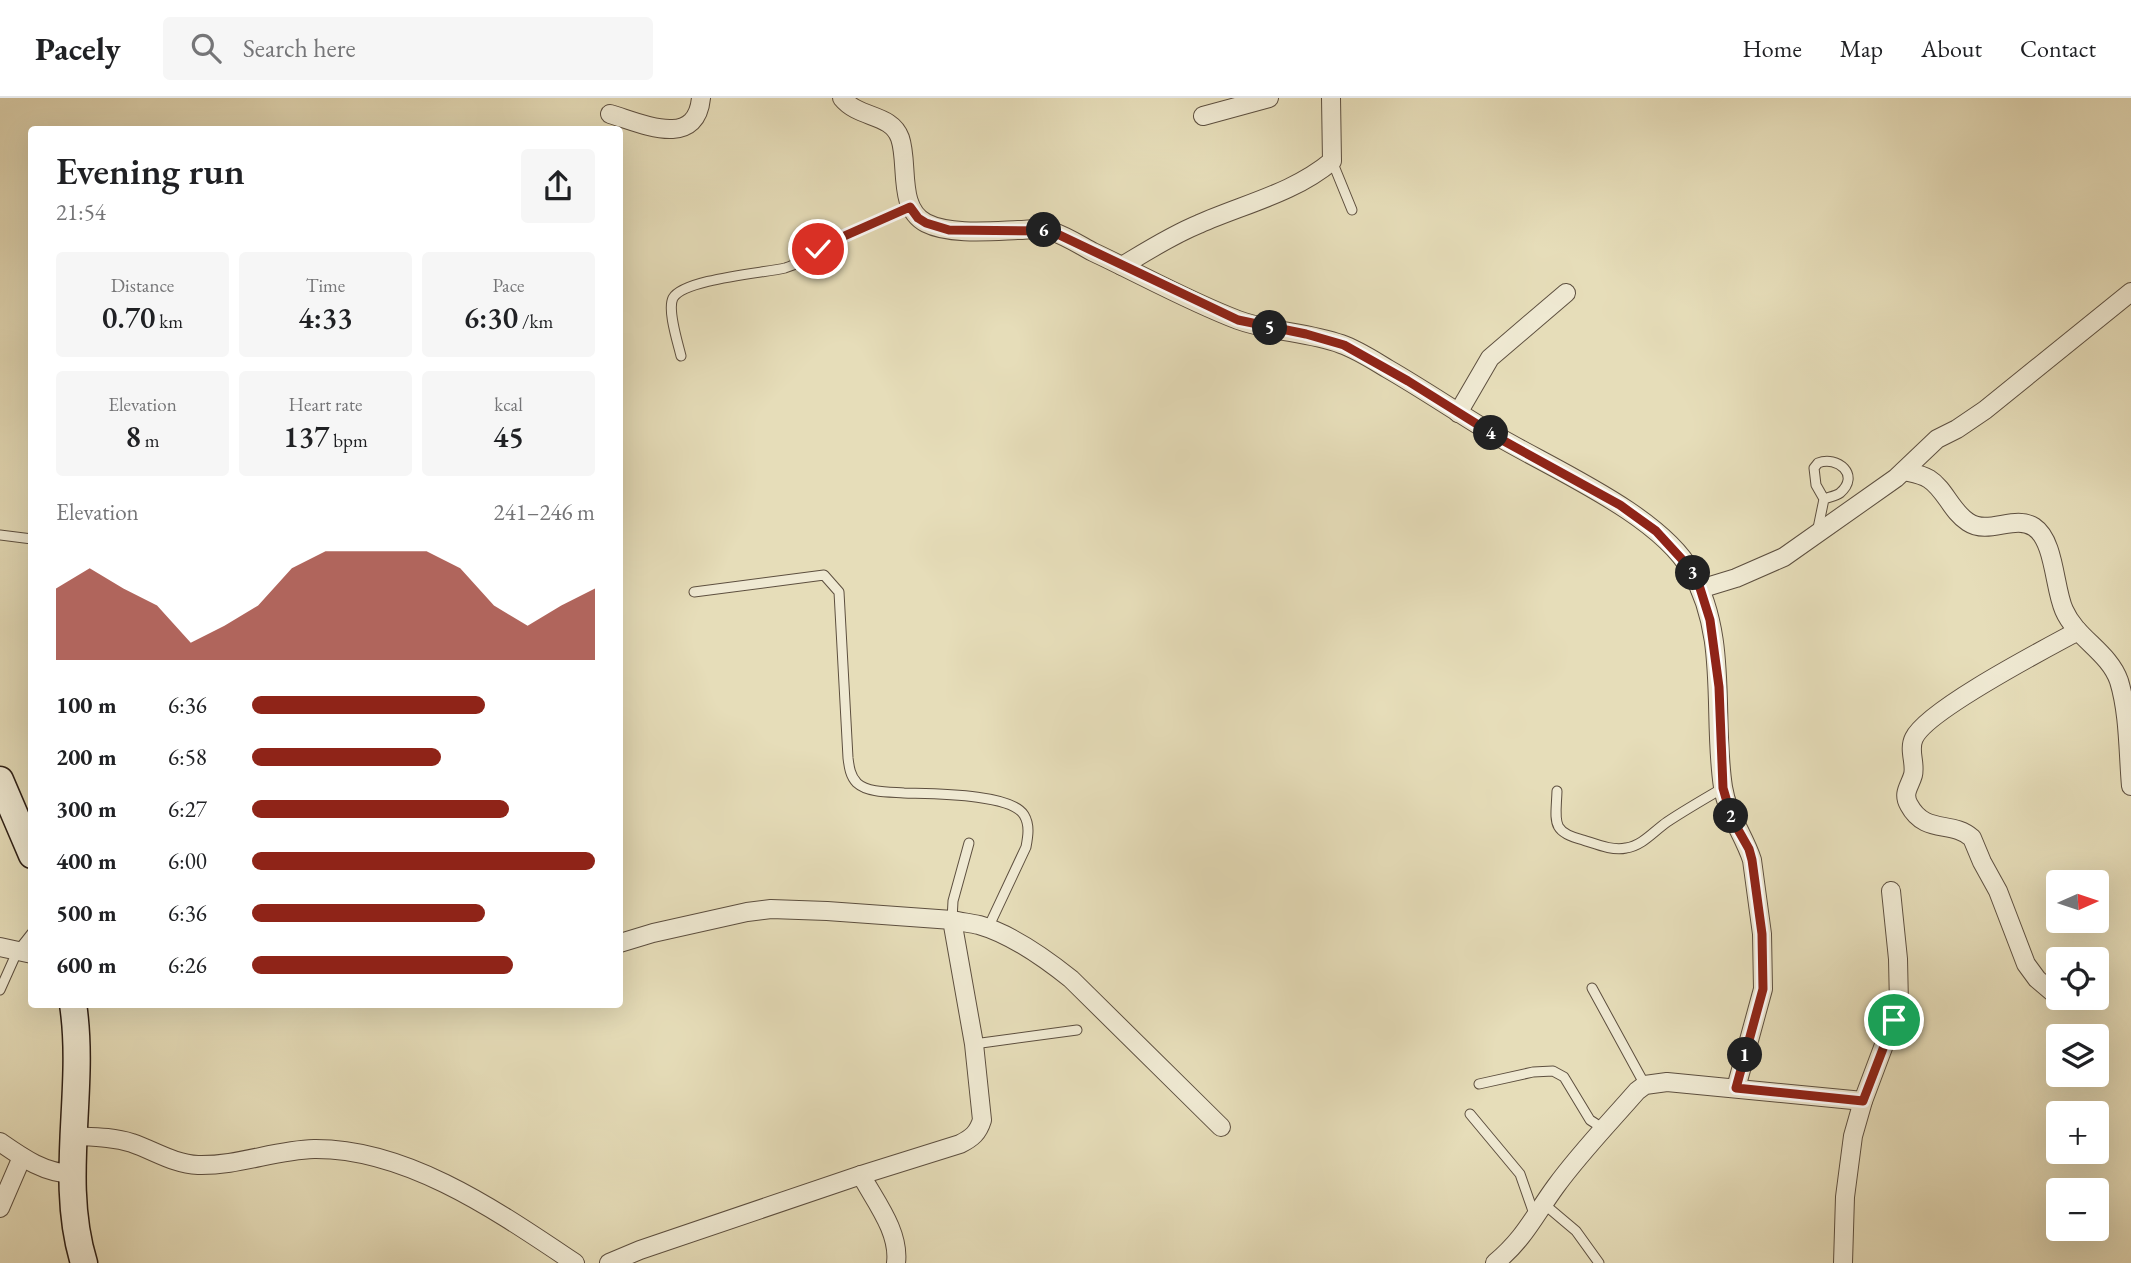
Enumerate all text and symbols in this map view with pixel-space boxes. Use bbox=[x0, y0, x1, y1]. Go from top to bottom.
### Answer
search box bbox=[163, 17, 653, 80]
text: Pacely bbox=[35, 27, 121, 70]
icon: search bbox=[187, 29, 225, 67]
text: Search here bbox=[243, 31, 356, 65]
text: Home bbox=[1742, 33, 1802, 64]
text: Map bbox=[1840, 33, 1883, 64]
text: About bbox=[1921, 33, 1982, 64]
text: Contact bbox=[2020, 33, 2096, 64]
text: Evening run bbox=[56, 146, 245, 195]
button: share bbox=[521, 149, 595, 223]
text: 21:54 bbox=[56, 197, 106, 227]
pin: 6 bbox=[1026, 212, 1062, 248]
text: 6 bbox=[1038, 217, 1049, 242]
pin bbox=[788, 219, 848, 279]
icon: check bbox=[799, 230, 837, 268]
text: Distance bbox=[111, 273, 174, 298]
text: Time bbox=[306, 273, 345, 298]
text: Pace bbox=[493, 273, 524, 298]
text: 0.70 bbox=[102, 298, 155, 337]
text: 4:33 bbox=[298, 298, 353, 337]
text: 6:30 bbox=[464, 298, 518, 337]
text: km bbox=[155, 309, 183, 334]
text: /km bbox=[518, 309, 553, 334]
pin: 5 bbox=[1252, 310, 1288, 345]
text: 5 bbox=[1264, 315, 1275, 340]
text: Elevation bbox=[108, 392, 177, 417]
text: Heart rate bbox=[289, 392, 362, 417]
text: kcal bbox=[494, 392, 523, 417]
pin: 4 bbox=[1474, 416, 1508, 450]
text: 8 bbox=[126, 417, 141, 456]
text: 137 bbox=[283, 417, 329, 456]
text: 45 bbox=[493, 417, 524, 456]
text: 4 bbox=[1485, 420, 1496, 445]
text: m bbox=[141, 428, 159, 453]
text: bpm bbox=[329, 428, 368, 453]
text: Elevation bbox=[56, 497, 139, 527]
text: 241–246 m bbox=[494, 497, 595, 527]
pin: 3 bbox=[1676, 556, 1710, 590]
text: 3 bbox=[1687, 560, 1698, 585]
text: 100 m bbox=[56, 690, 117, 720]
text: 6:36 bbox=[168, 690, 207, 720]
text: 200 m bbox=[56, 742, 117, 772]
text: 6:58 bbox=[168, 742, 207, 772]
text: 300 m bbox=[56, 794, 117, 824]
text: 6:27 bbox=[168, 794, 207, 824]
pin: 2 bbox=[1714, 798, 1748, 834]
text: 2 bbox=[1725, 803, 1736, 828]
text: 400 m bbox=[56, 846, 117, 876]
text: 6:00 bbox=[168, 846, 207, 876]
north arrow bbox=[2046, 870, 2109, 933]
map controls bbox=[2046, 870, 2109, 1241]
text: 500 m bbox=[56, 898, 117, 928]
text: 6:36 bbox=[168, 898, 207, 928]
button: locate bbox=[2046, 947, 2109, 1010]
text: 600 m bbox=[56, 950, 117, 980]
text: 6:26 bbox=[168, 950, 207, 980]
pin bbox=[1864, 990, 1924, 1050]
icon: arrive bbox=[1875, 1001, 1913, 1039]
button: layers bbox=[2046, 1024, 2109, 1087]
pin: 1 bbox=[1728, 1038, 1762, 1072]
text: 1 bbox=[1739, 1042, 1750, 1067]
button: + bbox=[2046, 1101, 2109, 1164]
button: − bbox=[2046, 1178, 2109, 1241]

